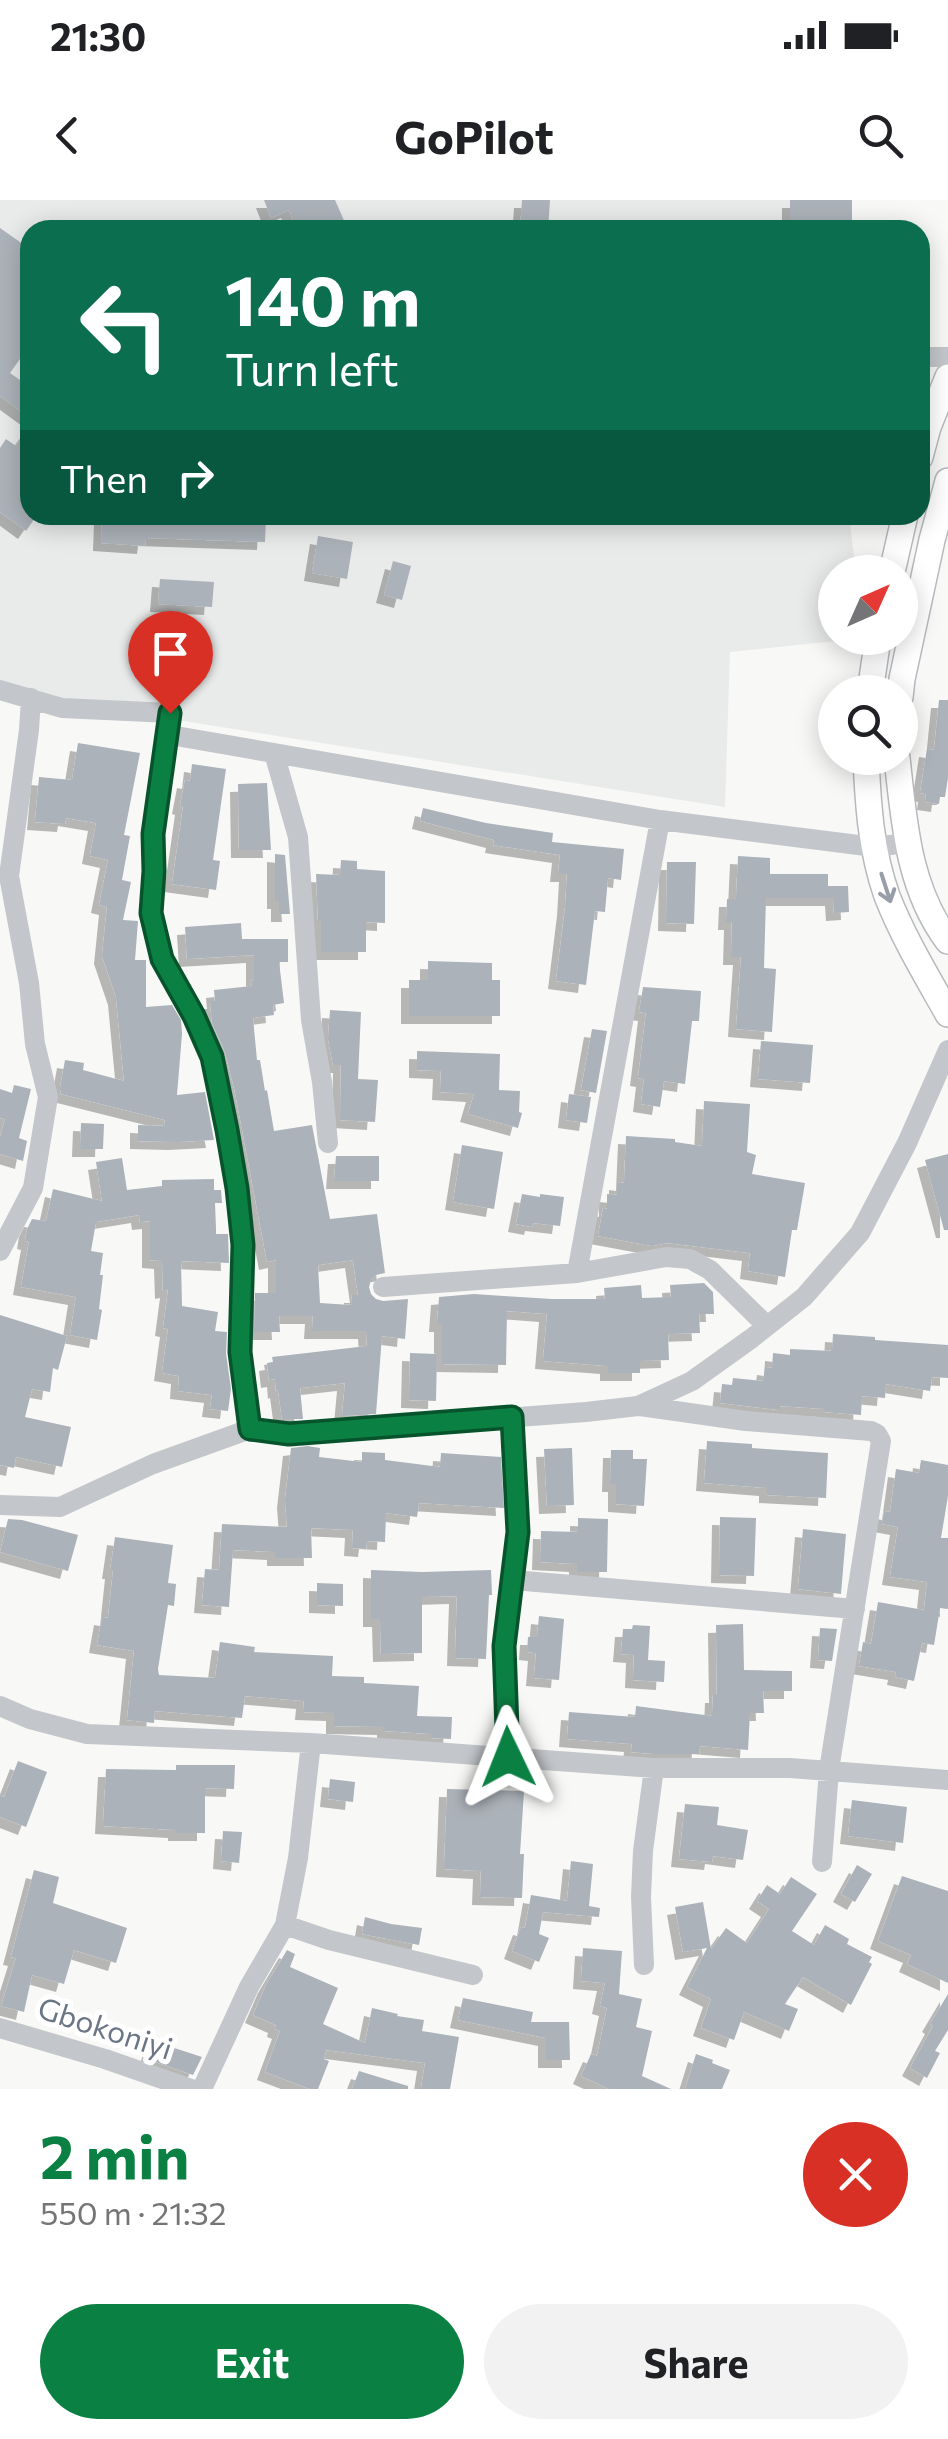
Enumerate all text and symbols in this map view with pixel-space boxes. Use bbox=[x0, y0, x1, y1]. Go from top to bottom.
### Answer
text: 21:30 bbox=[50, 12, 146, 59]
icon: back bbox=[40, 108, 95, 163]
text: GoPilot bbox=[394, 108, 554, 163]
icon: search bbox=[853, 108, 908, 163]
text: 140 m bbox=[225, 255, 421, 340]
icon: left bbox=[60, 260, 190, 390]
text: Turn left bbox=[225, 340, 399, 395]
icon: right bbox=[168, 450, 223, 505]
text: Then bbox=[60, 454, 148, 501]
north arrow bbox=[818, 555, 918, 655]
map controls bbox=[818, 555, 918, 775]
pin bbox=[128, 611, 213, 714]
icon: arrive bbox=[143, 626, 198, 681]
button: search bbox=[818, 675, 918, 775]
one-way arrow bbox=[878, 871, 896, 903]
position arrow bbox=[456, 1705, 560, 1809]
street label: Gbokoniyi bbox=[34, 1988, 178, 2066]
text: 2 min bbox=[40, 2118, 189, 2191]
button: close bbox=[803, 2122, 908, 2227]
text: 550 m · 21:32 bbox=[40, 2192, 226, 2232]
button: Exit bbox=[40, 2304, 464, 2419]
button: Share bbox=[484, 2304, 908, 2419]

